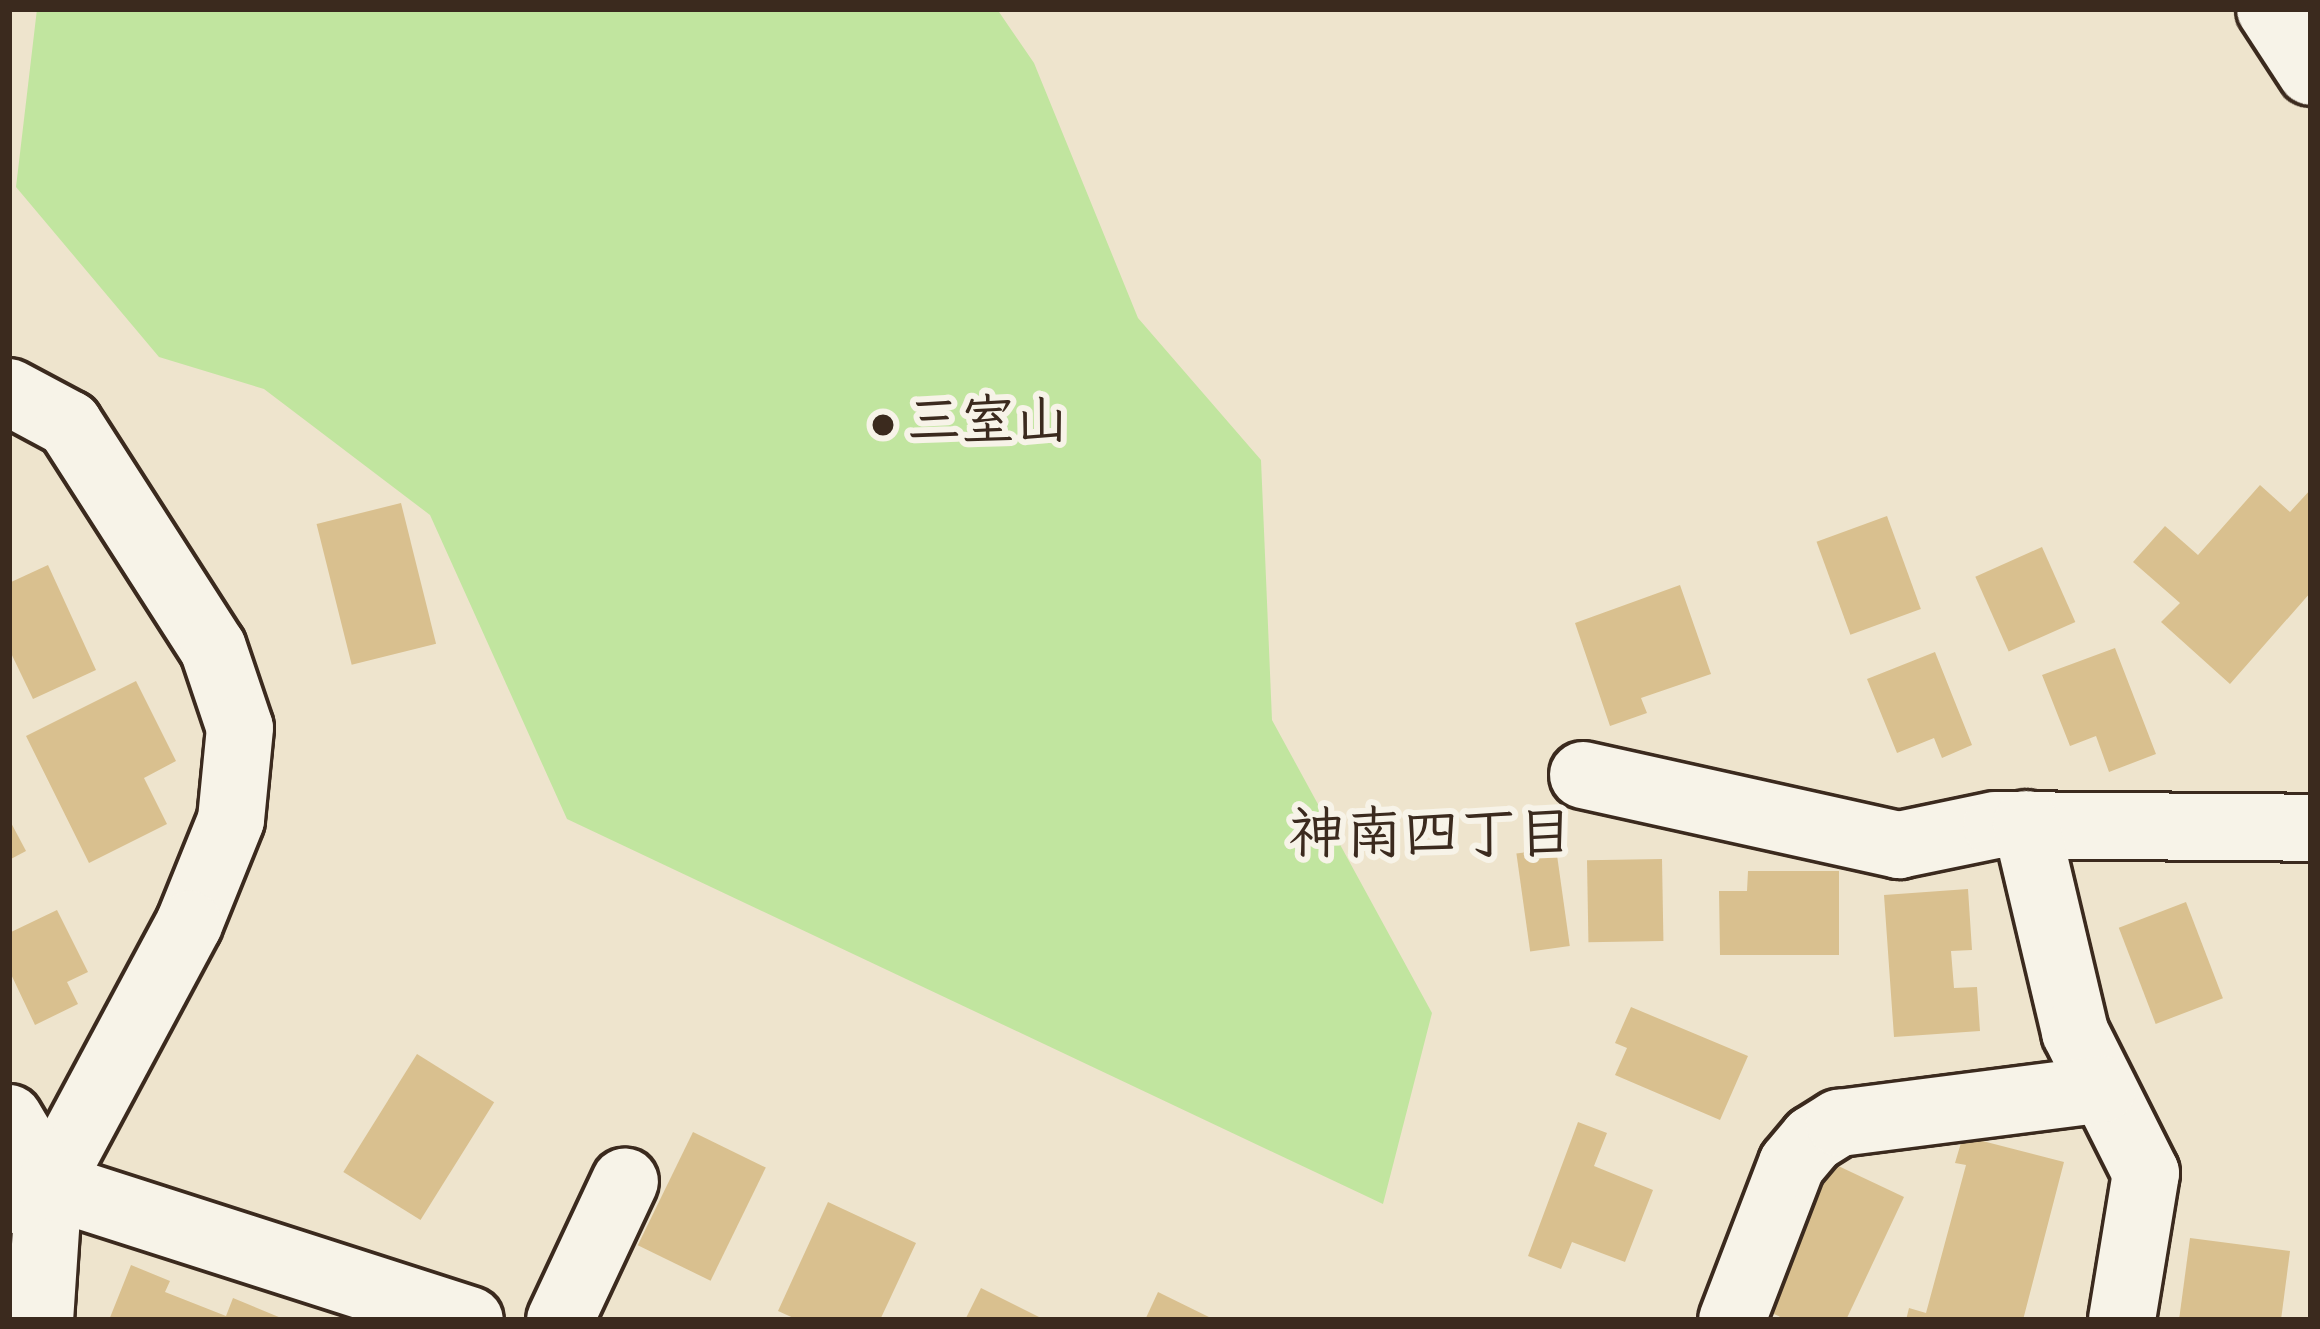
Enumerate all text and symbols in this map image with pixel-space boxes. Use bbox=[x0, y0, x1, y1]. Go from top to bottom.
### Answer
place label: 三室山 bbox=[907, 393, 1069, 457]
marker: 三室山 bbox=[870, 412, 896, 438]
district label: 神南四丁目 bbox=[1289, 805, 1573, 873]

